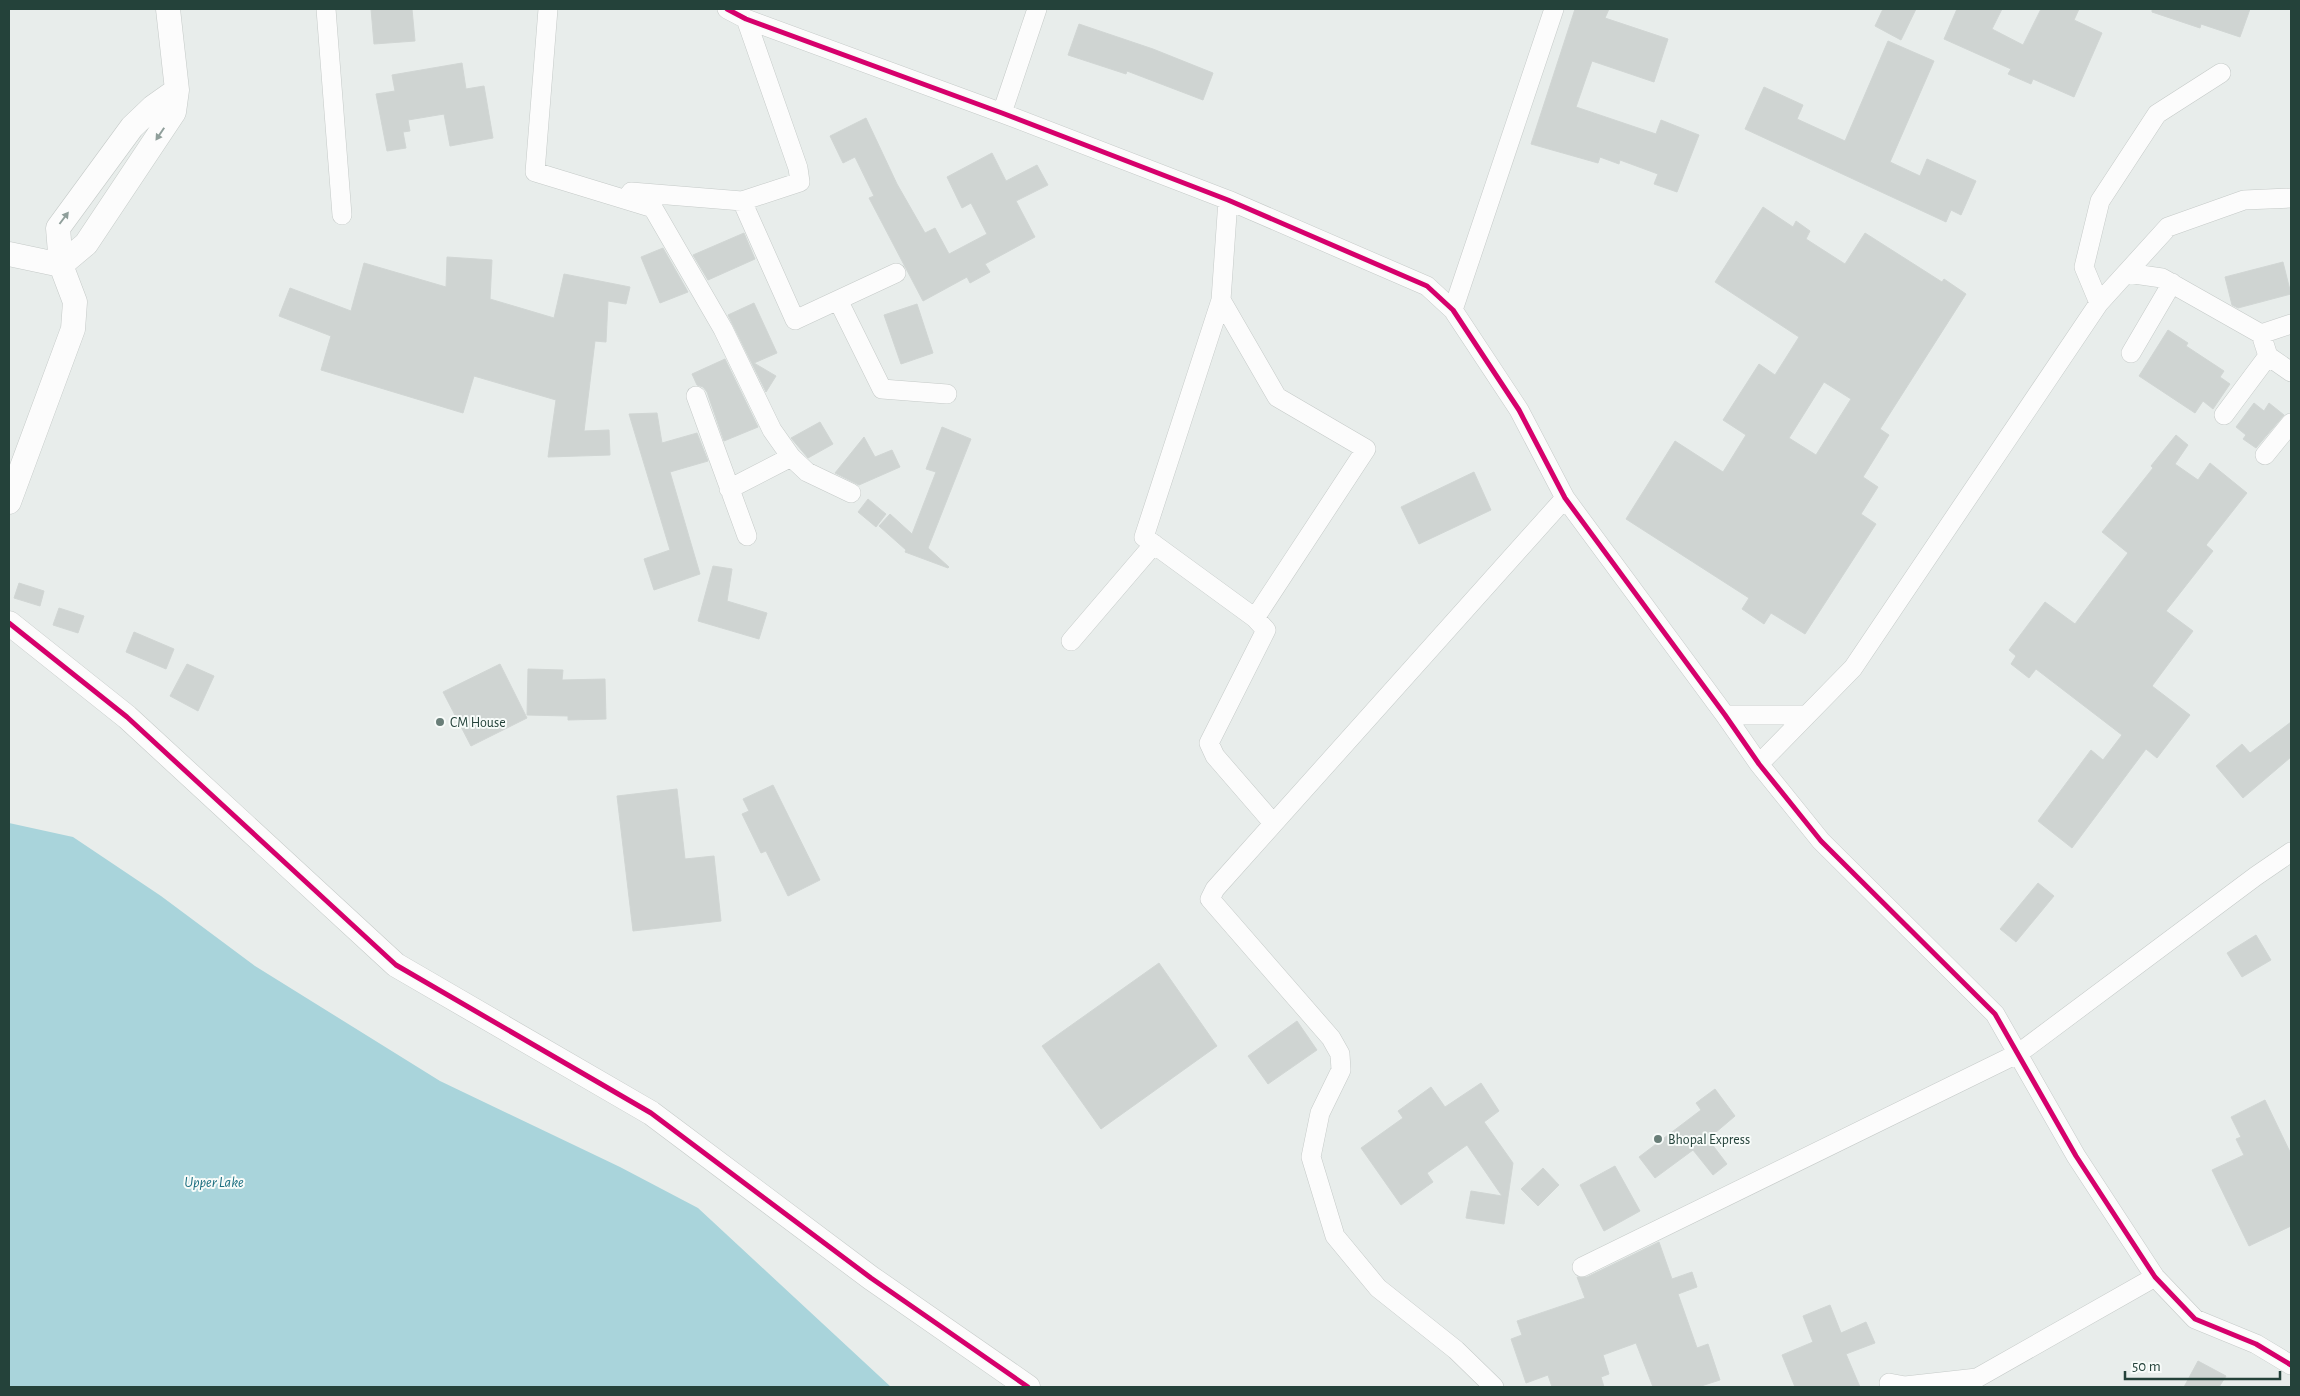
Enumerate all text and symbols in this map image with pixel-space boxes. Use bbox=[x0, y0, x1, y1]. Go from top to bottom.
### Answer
one-way arrow bbox=[155, 127, 165, 140]
one-way arrow bbox=[59, 212, 70, 225]
marker: CM House bbox=[434, 716, 446, 728]
place label: CM House bbox=[450, 716, 506, 730]
marker: Bhopal Express bbox=[1652, 1133, 1664, 1145]
place label: Bhopal Express bbox=[1668, 1133, 1750, 1147]
water label: Upper Lake bbox=[184, 1175, 244, 1190]
scale bar bbox=[2125, 1348, 2280, 1380]
text: 50 m bbox=[2132, 1359, 2161, 1374]

